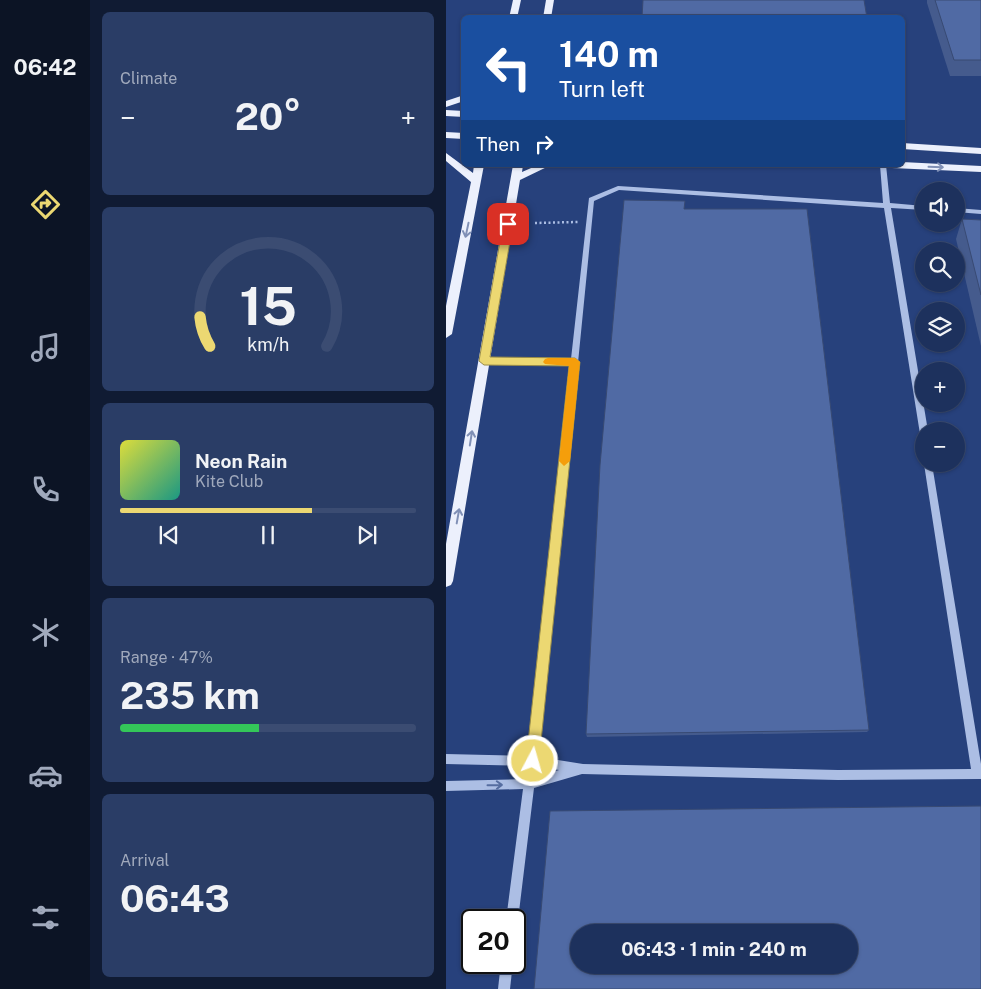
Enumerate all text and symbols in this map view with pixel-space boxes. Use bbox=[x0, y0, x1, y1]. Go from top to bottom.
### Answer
text: 140 m bbox=[559, 34, 659, 75]
icon: left bbox=[476, 35, 541, 100]
text: 06:42 bbox=[14, 54, 76, 80]
text: Climate bbox=[120, 69, 177, 88]
text: Turn left bbox=[559, 76, 645, 102]
text: 20° bbox=[235, 94, 301, 139]
text: − bbox=[120, 101, 136, 134]
text: + bbox=[400, 101, 416, 134]
icon: right bbox=[530, 130, 558, 158]
text: Then bbox=[476, 133, 520, 155]
one-way arrow bbox=[928, 162, 944, 171]
map controls bbox=[915, 182, 965, 472]
button: sound bbox=[915, 182, 965, 232]
icon: directions bbox=[28, 187, 63, 222]
pin bbox=[487, 203, 529, 245]
icon: arrive bbox=[494, 210, 522, 238]
one-way arrow bbox=[462, 221, 472, 237]
button: search bbox=[915, 242, 965, 292]
text: 15 bbox=[239, 276, 297, 337]
button: layers bbox=[915, 302, 965, 352]
icon: music bbox=[28, 330, 63, 365]
text: km/h bbox=[247, 334, 289, 355]
button: + bbox=[915, 362, 965, 412]
button: − bbox=[915, 422, 965, 472]
one-way arrow bbox=[467, 430, 477, 446]
text: Neon Rain bbox=[195, 450, 287, 472]
icon: phone bbox=[28, 472, 63, 507]
text: Kite Club bbox=[195, 472, 263, 491]
one-way arrow bbox=[453, 509, 463, 525]
icon: previous bbox=[155, 521, 183, 549]
icon: pause bbox=[254, 521, 282, 549]
icon: next bbox=[353, 521, 381, 549]
icon: climate bbox=[28, 615, 63, 650]
text: Range · 47% bbox=[120, 648, 213, 667]
text: 235 km bbox=[120, 673, 260, 718]
position arrow bbox=[506, 734, 558, 786]
icon: car bbox=[28, 758, 63, 793]
one-way arrow bbox=[486, 780, 502, 790]
text: Arrival bbox=[120, 851, 169, 870]
text: 06:43 bbox=[120, 876, 230, 921]
icon: filters bbox=[28, 900, 63, 935]
speed limit sign: 20 bbox=[461, 909, 526, 974]
text: 06:43 · 1 min · 240 m bbox=[621, 938, 807, 960]

